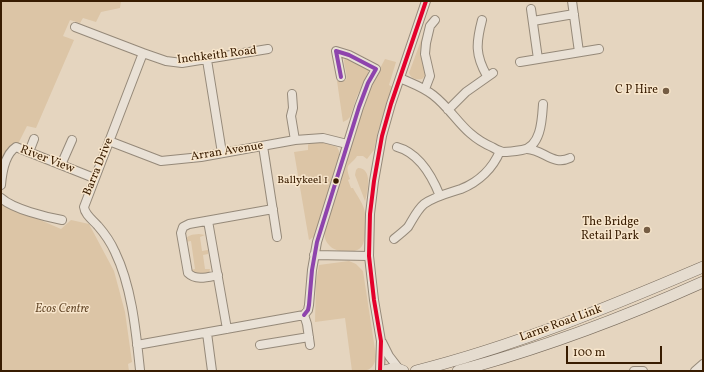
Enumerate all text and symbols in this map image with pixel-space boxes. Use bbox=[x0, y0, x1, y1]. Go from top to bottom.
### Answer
street label: Inchkeith Road bbox=[176, 44, 258, 68]
place label: C P Hire bbox=[615, 84, 658, 98]
marker: C P Hire bbox=[661, 86, 671, 96]
street label: Barra Drive bbox=[81, 136, 117, 198]
street label: Arran Avenue bbox=[190, 139, 264, 165]
street label: River View bbox=[18, 143, 76, 177]
place label: Ballykeel 1 bbox=[277, 174, 328, 188]
marker: Ballykeel 1 bbox=[331, 176, 341, 186]
place label: The Bridge Retail Park bbox=[581, 216, 639, 244]
marker: The Bridge Retail Park bbox=[642, 225, 652, 235]
street label: Larne Road Link bbox=[518, 302, 604, 346]
park label: Ecos Centre bbox=[35, 303, 89, 317]
scale bar bbox=[568, 338, 664, 364]
text: 100 m bbox=[573, 345, 605, 361]

